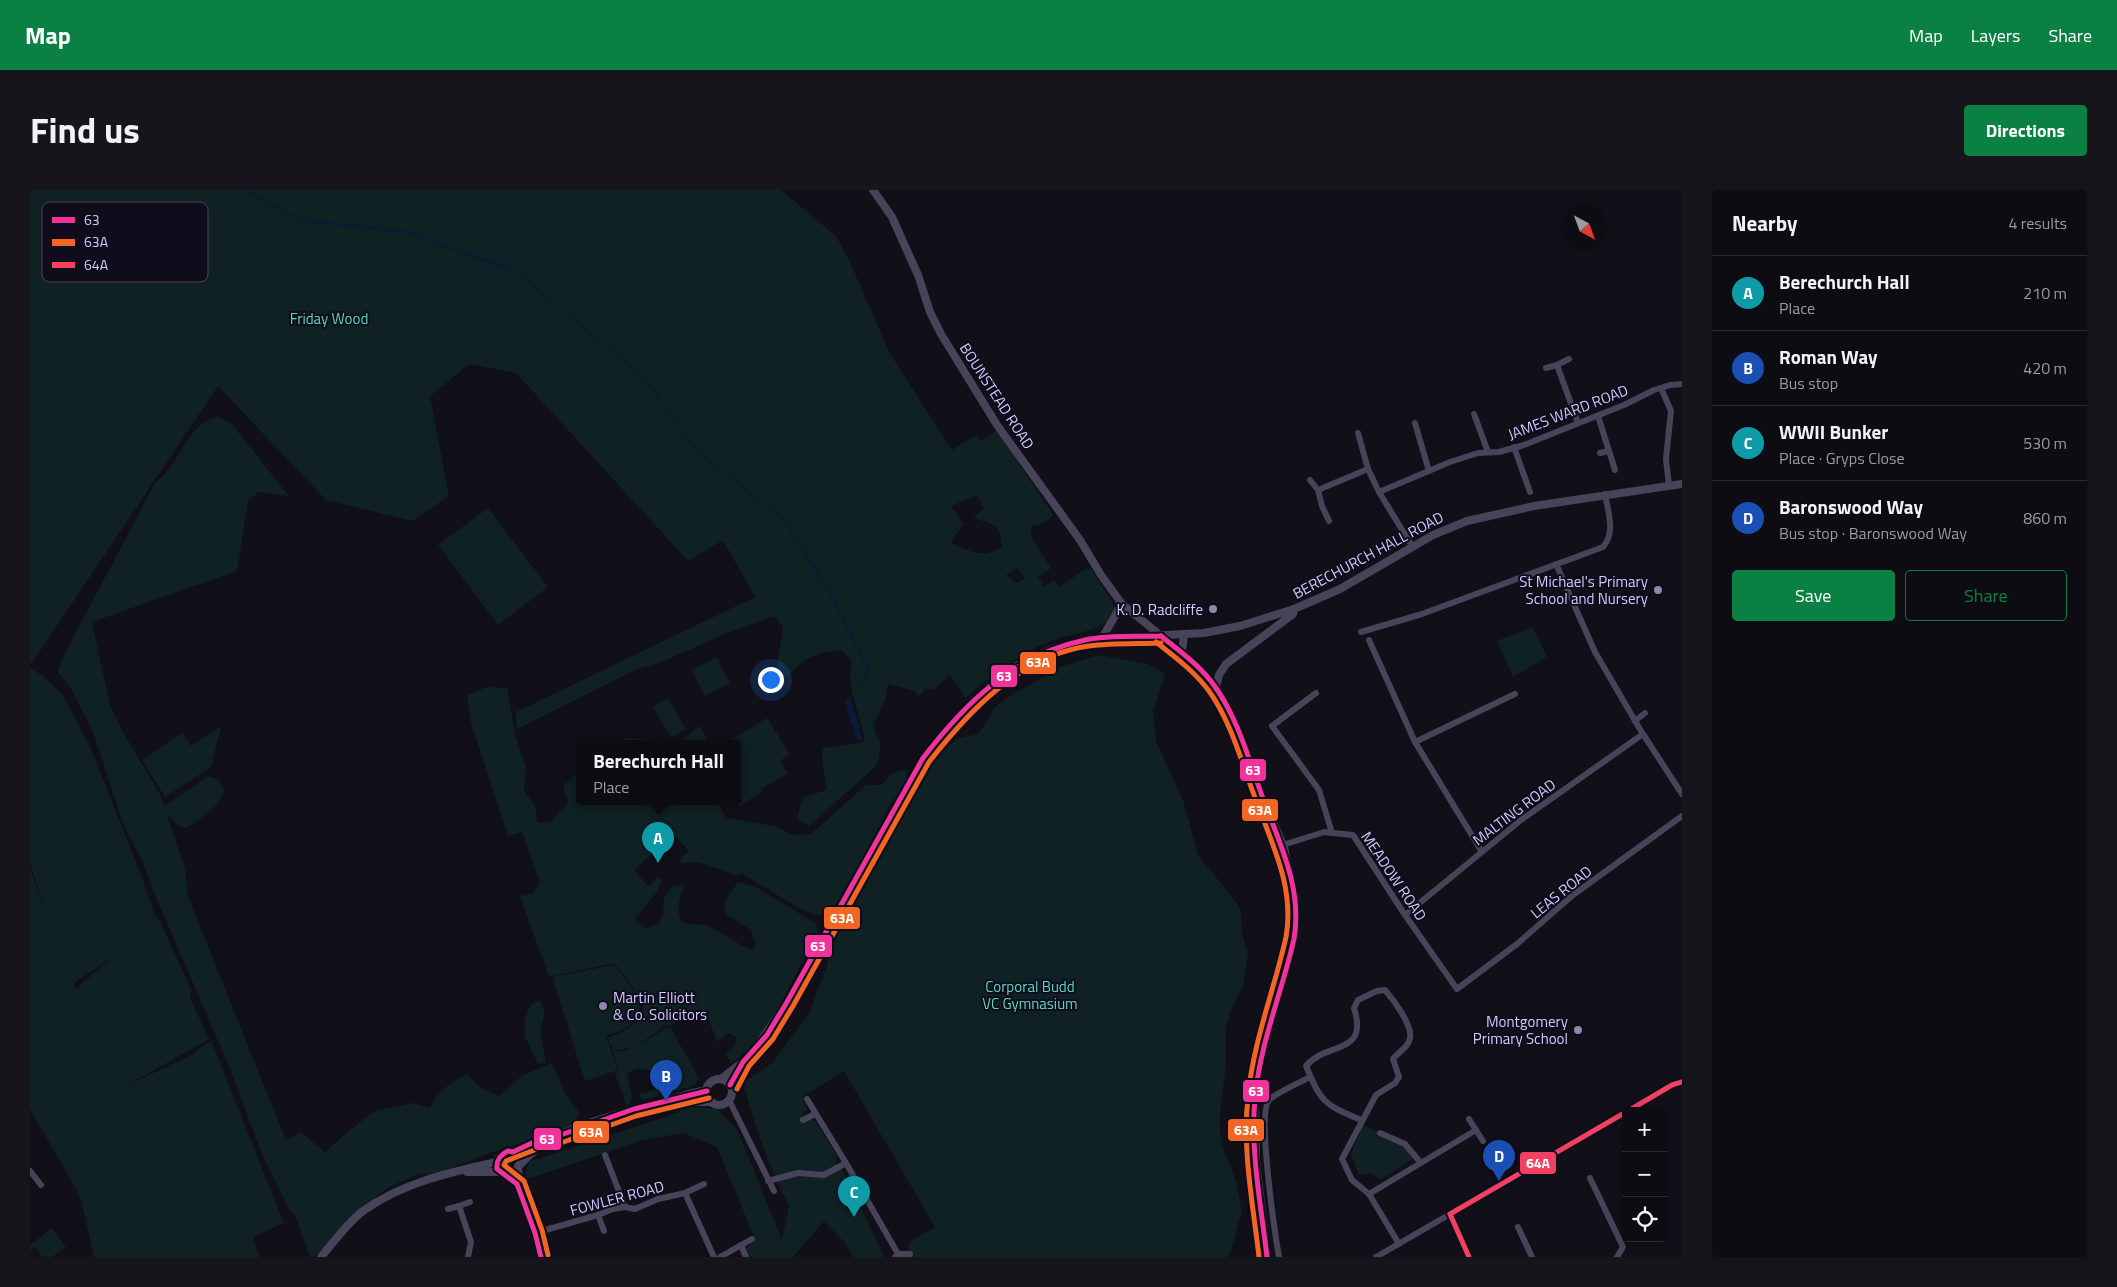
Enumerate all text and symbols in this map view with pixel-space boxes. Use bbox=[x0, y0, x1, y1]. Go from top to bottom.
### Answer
text: Map bbox=[25, 17, 71, 53]
text: Map bbox=[1909, 22, 1943, 49]
text: Layers bbox=[1971, 22, 2020, 49]
text: Share bbox=[2048, 22, 2092, 49]
text: Find us bbox=[30, 103, 140, 157]
button: Directions bbox=[1964, 105, 2087, 156]
legend bbox=[42, 202, 208, 282]
north arrow bbox=[1562, 205, 1607, 250]
text: Nearby bbox=[1732, 207, 1797, 239]
text: 63 bbox=[84, 209, 100, 230]
text: 4 results bbox=[2008, 211, 2067, 235]
text: 63A bbox=[84, 231, 109, 252]
text: 64A bbox=[84, 254, 109, 275]
text: Berechurch Hall bbox=[1779, 267, 1910, 296]
text: A bbox=[1743, 281, 1753, 305]
text: 210 m bbox=[2023, 281, 2067, 305]
text: Place bbox=[1779, 296, 1815, 320]
park label: Friday Wood bbox=[290, 307, 368, 330]
street label: BOUNSTEAD ROAD bbox=[954, 338, 1040, 454]
text: Roman Way bbox=[1779, 342, 1878, 371]
text: B bbox=[1743, 356, 1753, 380]
text: 420 m bbox=[2023, 356, 2067, 380]
text: Bus stop bbox=[1779, 371, 1838, 395]
street label: JAMES WARD ROAD bbox=[1504, 378, 1632, 446]
text: WWII Bunker bbox=[1779, 417, 1888, 446]
text: C bbox=[1744, 431, 1752, 455]
text: 530 m bbox=[2023, 431, 2067, 455]
text: Place · Gryps Close bbox=[1779, 446, 1905, 470]
text: Baronswood Way bbox=[1779, 492, 1923, 521]
street label: BERECHURCH HALL ROAD bbox=[1288, 505, 1448, 605]
text: D bbox=[1743, 506, 1753, 530]
text: 860 m bbox=[2023, 506, 2067, 530]
text: Bus stop · Baronswood Way bbox=[1779, 521, 1967, 545]
place label: St Michael's Primary School and Nursery bbox=[1519, 570, 1648, 610]
button: Save bbox=[1732, 570, 1895, 621]
button: Share bbox=[1905, 570, 2067, 621]
marker: St Michael's Primary School and Nursery bbox=[1652, 584, 1664, 596]
place label: K. D. Radcliffe bbox=[1117, 598, 1203, 621]
marker: K. D. Radcliffe bbox=[1207, 603, 1219, 615]
line badge: 63A bbox=[1019, 651, 1057, 675]
text: 63A bbox=[1026, 651, 1051, 672]
line badge: 63 bbox=[990, 664, 1018, 688]
text: 63 bbox=[996, 665, 1012, 686]
your location bbox=[758, 667, 784, 693]
popup bbox=[576, 740, 741, 805]
text: Berechurch Hall bbox=[593, 746, 724, 775]
line badge: 63 bbox=[1239, 758, 1267, 782]
text: 63 bbox=[1245, 759, 1261, 780]
street label: MALTING ROAD bbox=[1467, 773, 1561, 851]
text: Place bbox=[593, 775, 629, 799]
line badge: 63A bbox=[1241, 798, 1279, 822]
text: 63A bbox=[1248, 799, 1273, 820]
pin: A bbox=[642, 822, 674, 863]
street label: MEADOW ROAD bbox=[1356, 827, 1432, 925]
street label: LEAS ROAD bbox=[1525, 860, 1597, 924]
line badge: 63A bbox=[823, 906, 861, 930]
text: 63A bbox=[830, 907, 855, 928]
line badge: 63 bbox=[804, 934, 833, 958]
text: 63 bbox=[810, 935, 826, 956]
park label: Corporal Budd VC Gymnasium bbox=[982, 975, 1078, 1015]
place label: Martin Elliott & Co. Solicitors bbox=[613, 986, 707, 1026]
marker: Martin Elliott & Co. Solicitors bbox=[597, 1000, 609, 1012]
place label: Montgomery Primary School bbox=[1473, 1010, 1568, 1050]
marker: Montgomery Primary School bbox=[1572, 1024, 1584, 1036]
pin: B bbox=[650, 1060, 682, 1101]
line badge: 63 bbox=[1242, 1079, 1270, 1103]
text: 63 bbox=[1248, 1080, 1264, 1101]
map controls bbox=[1622, 1107, 1667, 1242]
button: + bbox=[1622, 1107, 1667, 1152]
line badge: 63A bbox=[1227, 1118, 1265, 1142]
text: 63A bbox=[1234, 1119, 1259, 1140]
line badge: 63A bbox=[572, 1120, 610, 1144]
text: 63A bbox=[579, 1121, 604, 1142]
line badge: 63 bbox=[533, 1127, 562, 1151]
text: 63 bbox=[539, 1128, 555, 1149]
pin: D bbox=[1483, 1140, 1515, 1181]
line badge: 64A bbox=[1519, 1151, 1557, 1175]
text: 64A bbox=[1526, 1152, 1551, 1173]
button: − bbox=[1622, 1152, 1667, 1197]
street label: FOWLER ROAD bbox=[567, 1174, 667, 1222]
pin: C bbox=[838, 1176, 870, 1217]
button: locate bbox=[1622, 1197, 1667, 1242]

